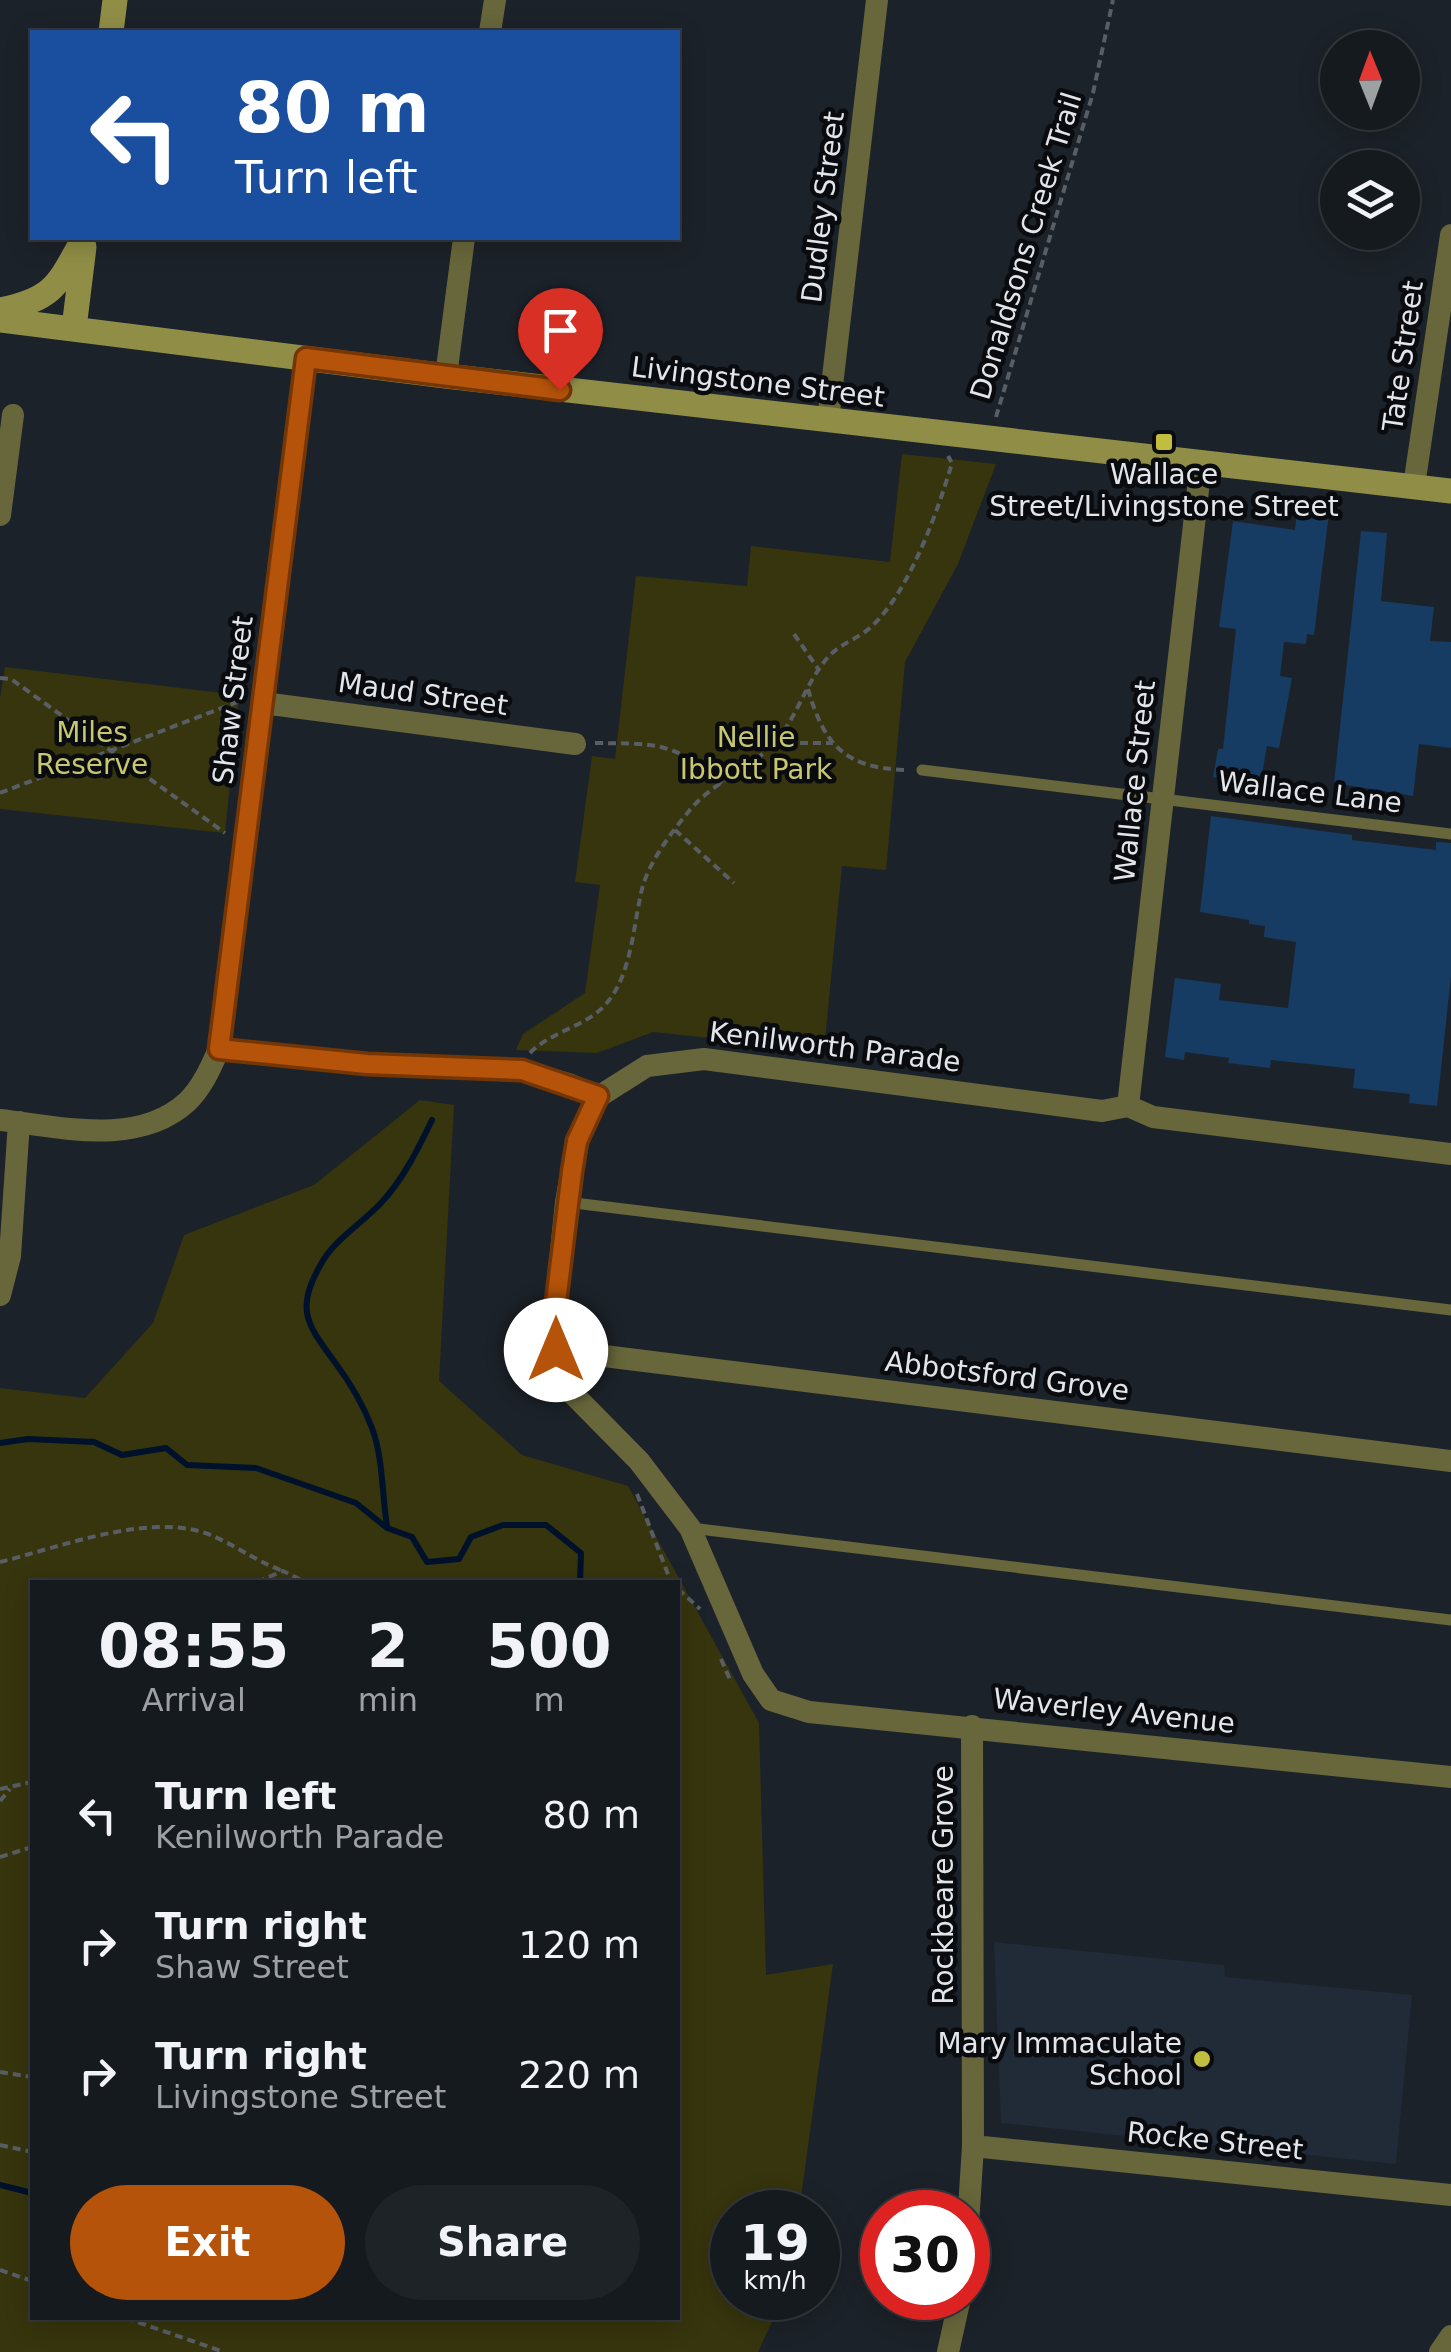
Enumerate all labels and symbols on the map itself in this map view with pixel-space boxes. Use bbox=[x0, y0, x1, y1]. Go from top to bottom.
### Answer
north arrow bbox=[1320, 30, 1420, 130]
street label: Donaldsons Creek Trail bbox=[964, 88, 1088, 404]
street label: Dudley Street bbox=[795, 109, 851, 305]
street label: Tate Street bbox=[1376, 279, 1430, 434]
pin bbox=[518, 288, 603, 391]
street label: Livingstone Street bbox=[629, 350, 887, 414]
marker: Wallace Street/Livingstone Street bbox=[1153, 431, 1175, 453]
place label: Wallace Street/Livingstone Street bbox=[989, 458, 1339, 523]
street label: Shaw Street bbox=[206, 614, 260, 786]
street label: Maud Street bbox=[336, 666, 510, 722]
street label: Wallace Street bbox=[1108, 679, 1162, 883]
park label: Miles Reserve bbox=[36, 716, 148, 781]
park label: Nellie Ibbott Park bbox=[680, 721, 833, 786]
street label: Wallace Lane bbox=[1216, 764, 1404, 820]
street label: Kenilworth Parade bbox=[707, 1015, 963, 1079]
position arrow bbox=[504, 1298, 608, 1402]
street label: Abbotsford Grove bbox=[883, 1345, 1131, 1407]
street label: Waverley Avenue bbox=[992, 1682, 1236, 1740]
street label: Rockbeare Grove bbox=[927, 1765, 960, 2005]
place label: Mary Immaculate School bbox=[937, 2027, 1182, 2092]
marker: Mary Immaculate School bbox=[1191, 2048, 1213, 2070]
street label: Rocke Street bbox=[1125, 2115, 1305, 2167]
speed limit sign: 30 bbox=[860, 2190, 990, 2320]

